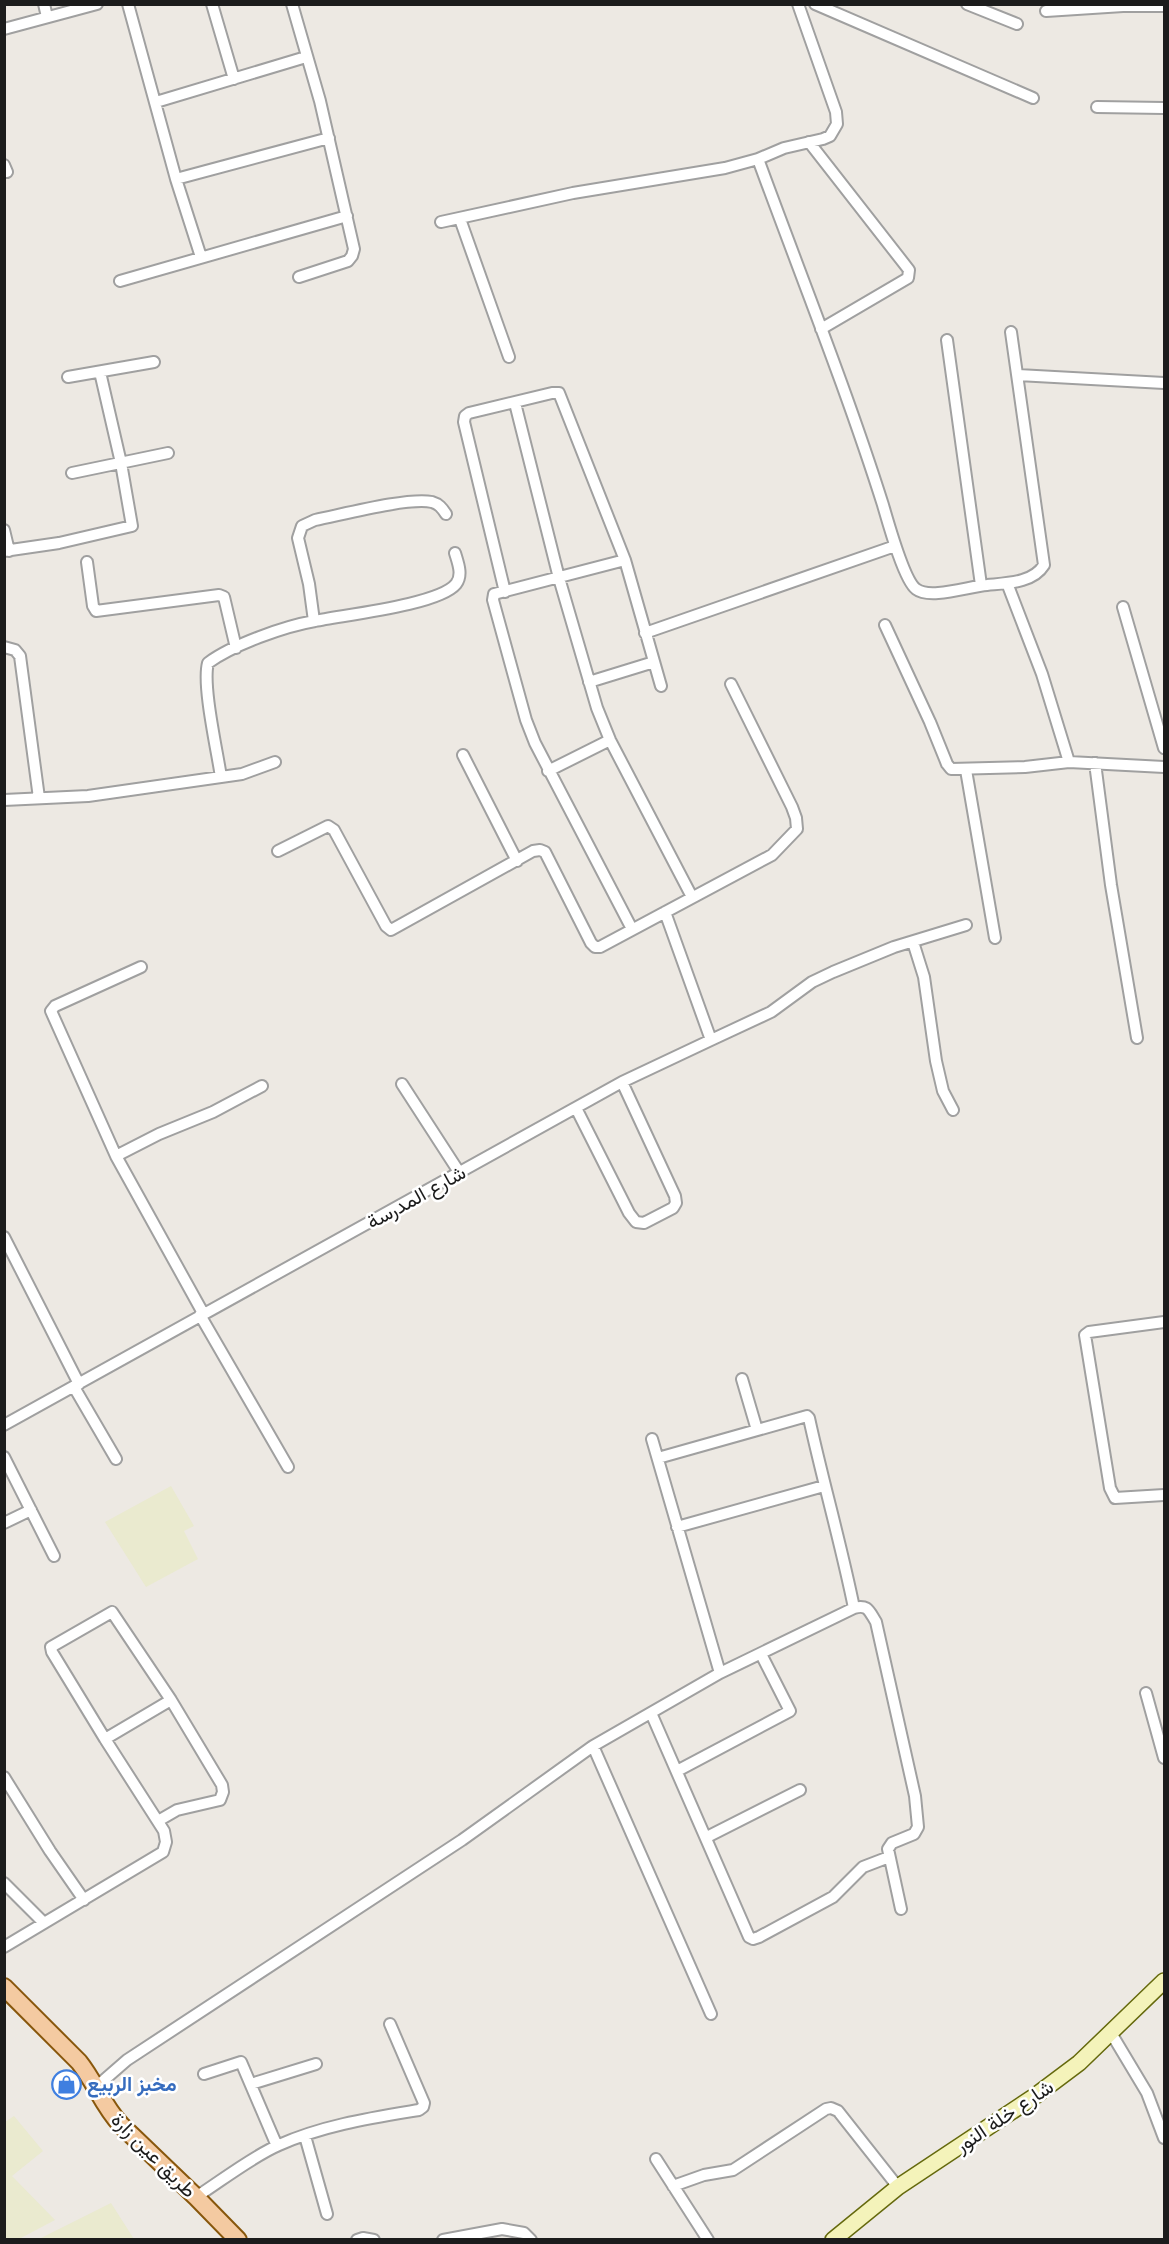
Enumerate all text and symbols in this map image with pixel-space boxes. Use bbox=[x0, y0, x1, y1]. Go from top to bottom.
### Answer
street label: شارع المدرسة bbox=[362, 1159, 471, 1236]
shop icon: مخبز الربيع bbox=[50, 2068, 82, 2100]
place label: مخبز الربيع bbox=[87, 2071, 177, 2098]
street label: شارع خلة النور bbox=[949, 2073, 1059, 2160]
street label: طريق عين زارة bbox=[106, 2107, 202, 2203]

